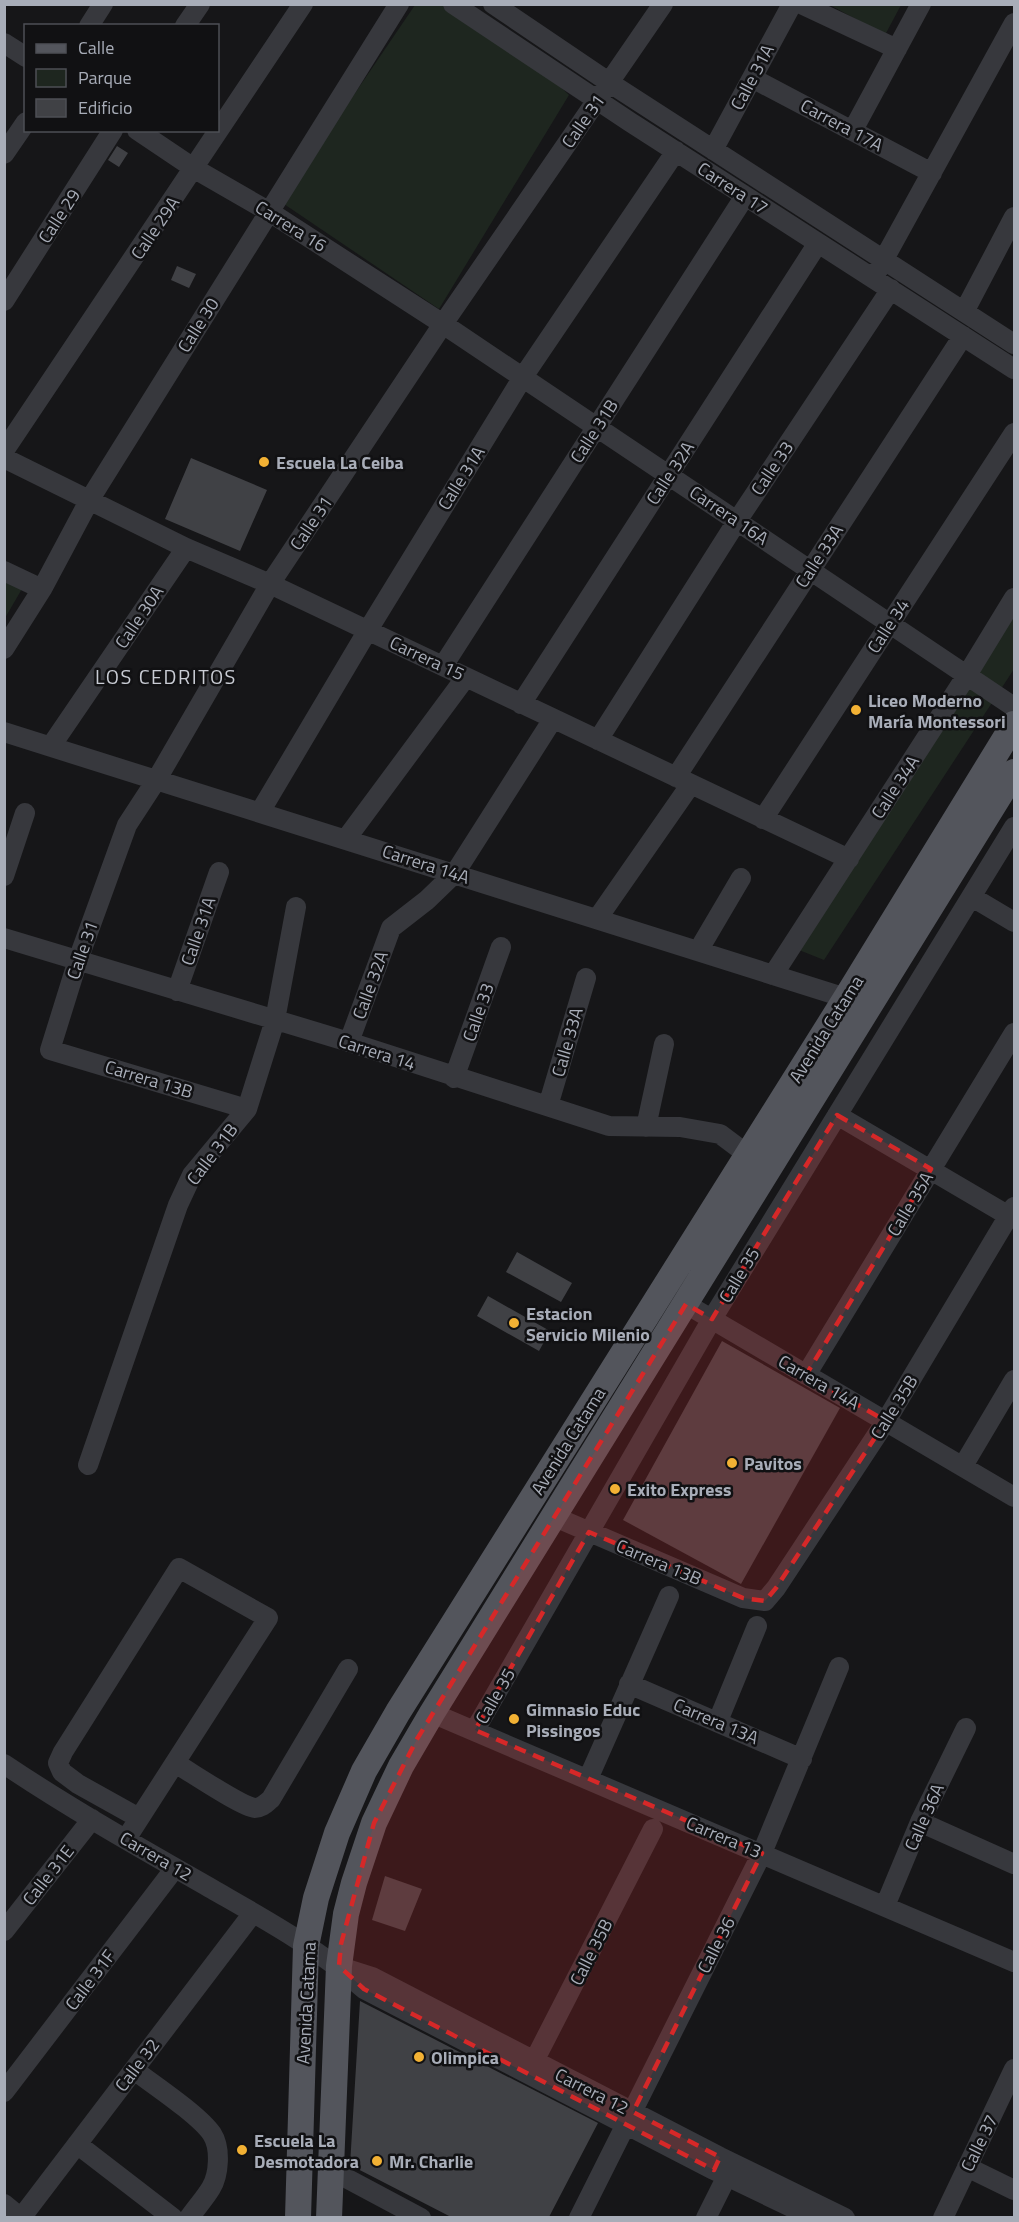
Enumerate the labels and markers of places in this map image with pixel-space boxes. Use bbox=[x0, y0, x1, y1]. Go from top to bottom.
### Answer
place label: Escuela La Ceiba bbox=[276, 449, 404, 476]
marker: Escuela La Ceiba bbox=[257, 455, 271, 469]
place label: Liceo Moderno María Montessori bbox=[868, 687, 1006, 735]
marker: Liceo Moderno María Montessori bbox=[849, 703, 863, 717]
place label: Estacion Servicio Milenio bbox=[526, 1300, 650, 1348]
marker: Estacion Servicio Milenio bbox=[507, 1316, 521, 1330]
place label: Pavitos bbox=[744, 1450, 802, 1477]
marker: Pavitos bbox=[725, 1456, 739, 1470]
place label: Exito Express bbox=[627, 1476, 731, 1503]
marker: Exito Express bbox=[608, 1482, 622, 1496]
place label: Gimnasio Educ Pissingos bbox=[526, 1696, 640, 1744]
marker: Gimnasio Educ Pissingos bbox=[507, 1712, 521, 1726]
place label: Olimpica bbox=[431, 2044, 499, 2071]
marker: Olimpica bbox=[412, 2050, 426, 2064]
place label: Escuela La Desmotadora bbox=[254, 2127, 359, 2175]
marker: Escuela La Desmotadora bbox=[235, 2143, 249, 2157]
place label: Mr. Charlie bbox=[389, 2148, 473, 2175]
marker: Mr. Charlie bbox=[370, 2154, 384, 2168]

